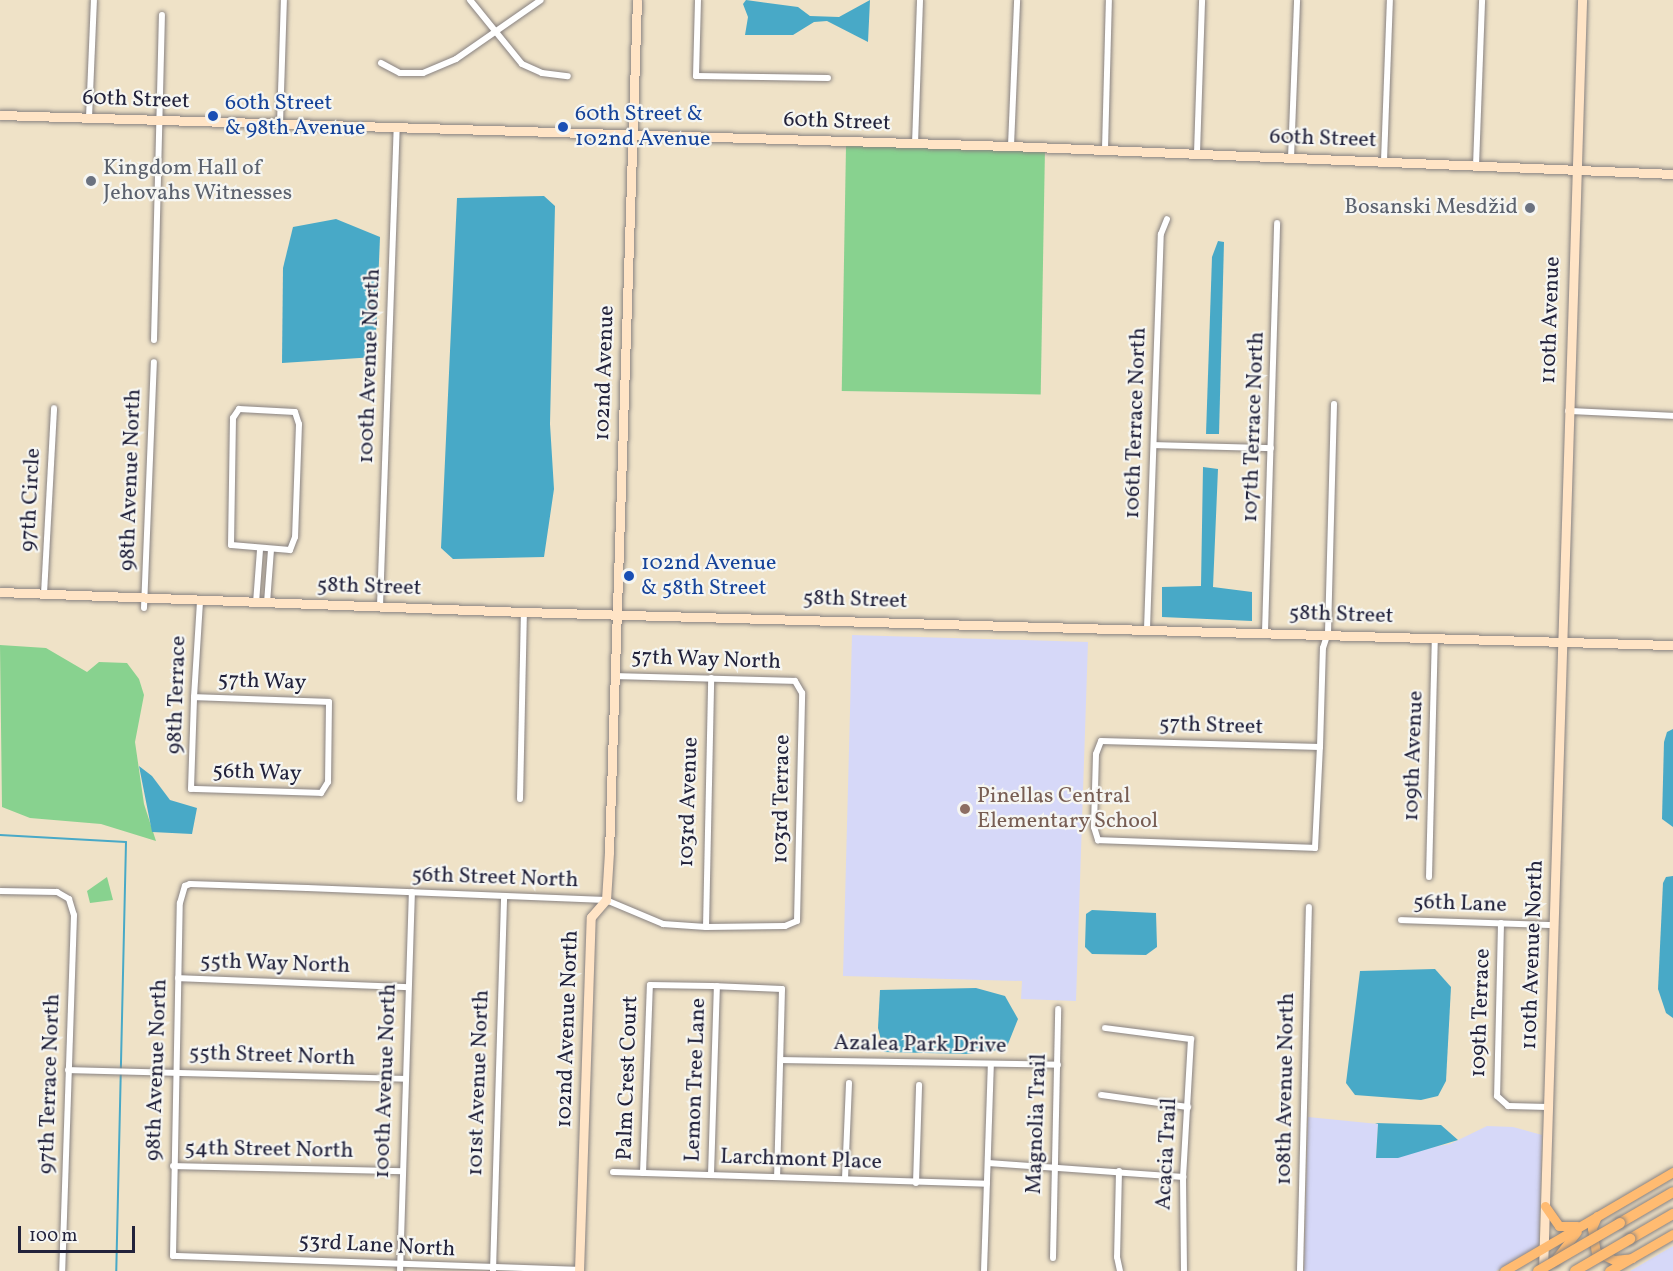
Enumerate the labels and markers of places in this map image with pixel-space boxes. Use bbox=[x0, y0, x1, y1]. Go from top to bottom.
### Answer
place label: 60th Street & 98th Avenue bbox=[225, 90, 366, 142]
place label: 60th Street & 102nd Avenue bbox=[575, 101, 710, 152]
marker: 60th Street & 98th Avenue bbox=[206, 109, 220, 123]
marker: 60th Street & 102nd Avenue bbox=[556, 120, 570, 134]
place label: Kingdom Hall of Jehovahs Witnesses bbox=[103, 155, 293, 206]
marker: Kingdom Hall of Jehovahs Witnesses bbox=[84, 174, 98, 188]
place label: Bosanski Mesdžid bbox=[1344, 195, 1518, 221]
marker: Bosanski Mesdžid bbox=[1523, 201, 1537, 215]
place label: 102nd Avenue & 58th Street bbox=[641, 550, 776, 602]
marker: 102nd Avenue & 58th Street bbox=[622, 569, 636, 583]
place label: Pinellas Central Elementary School bbox=[977, 783, 1159, 834]
marker: Pinellas Central Elementary School bbox=[958, 802, 972, 816]

